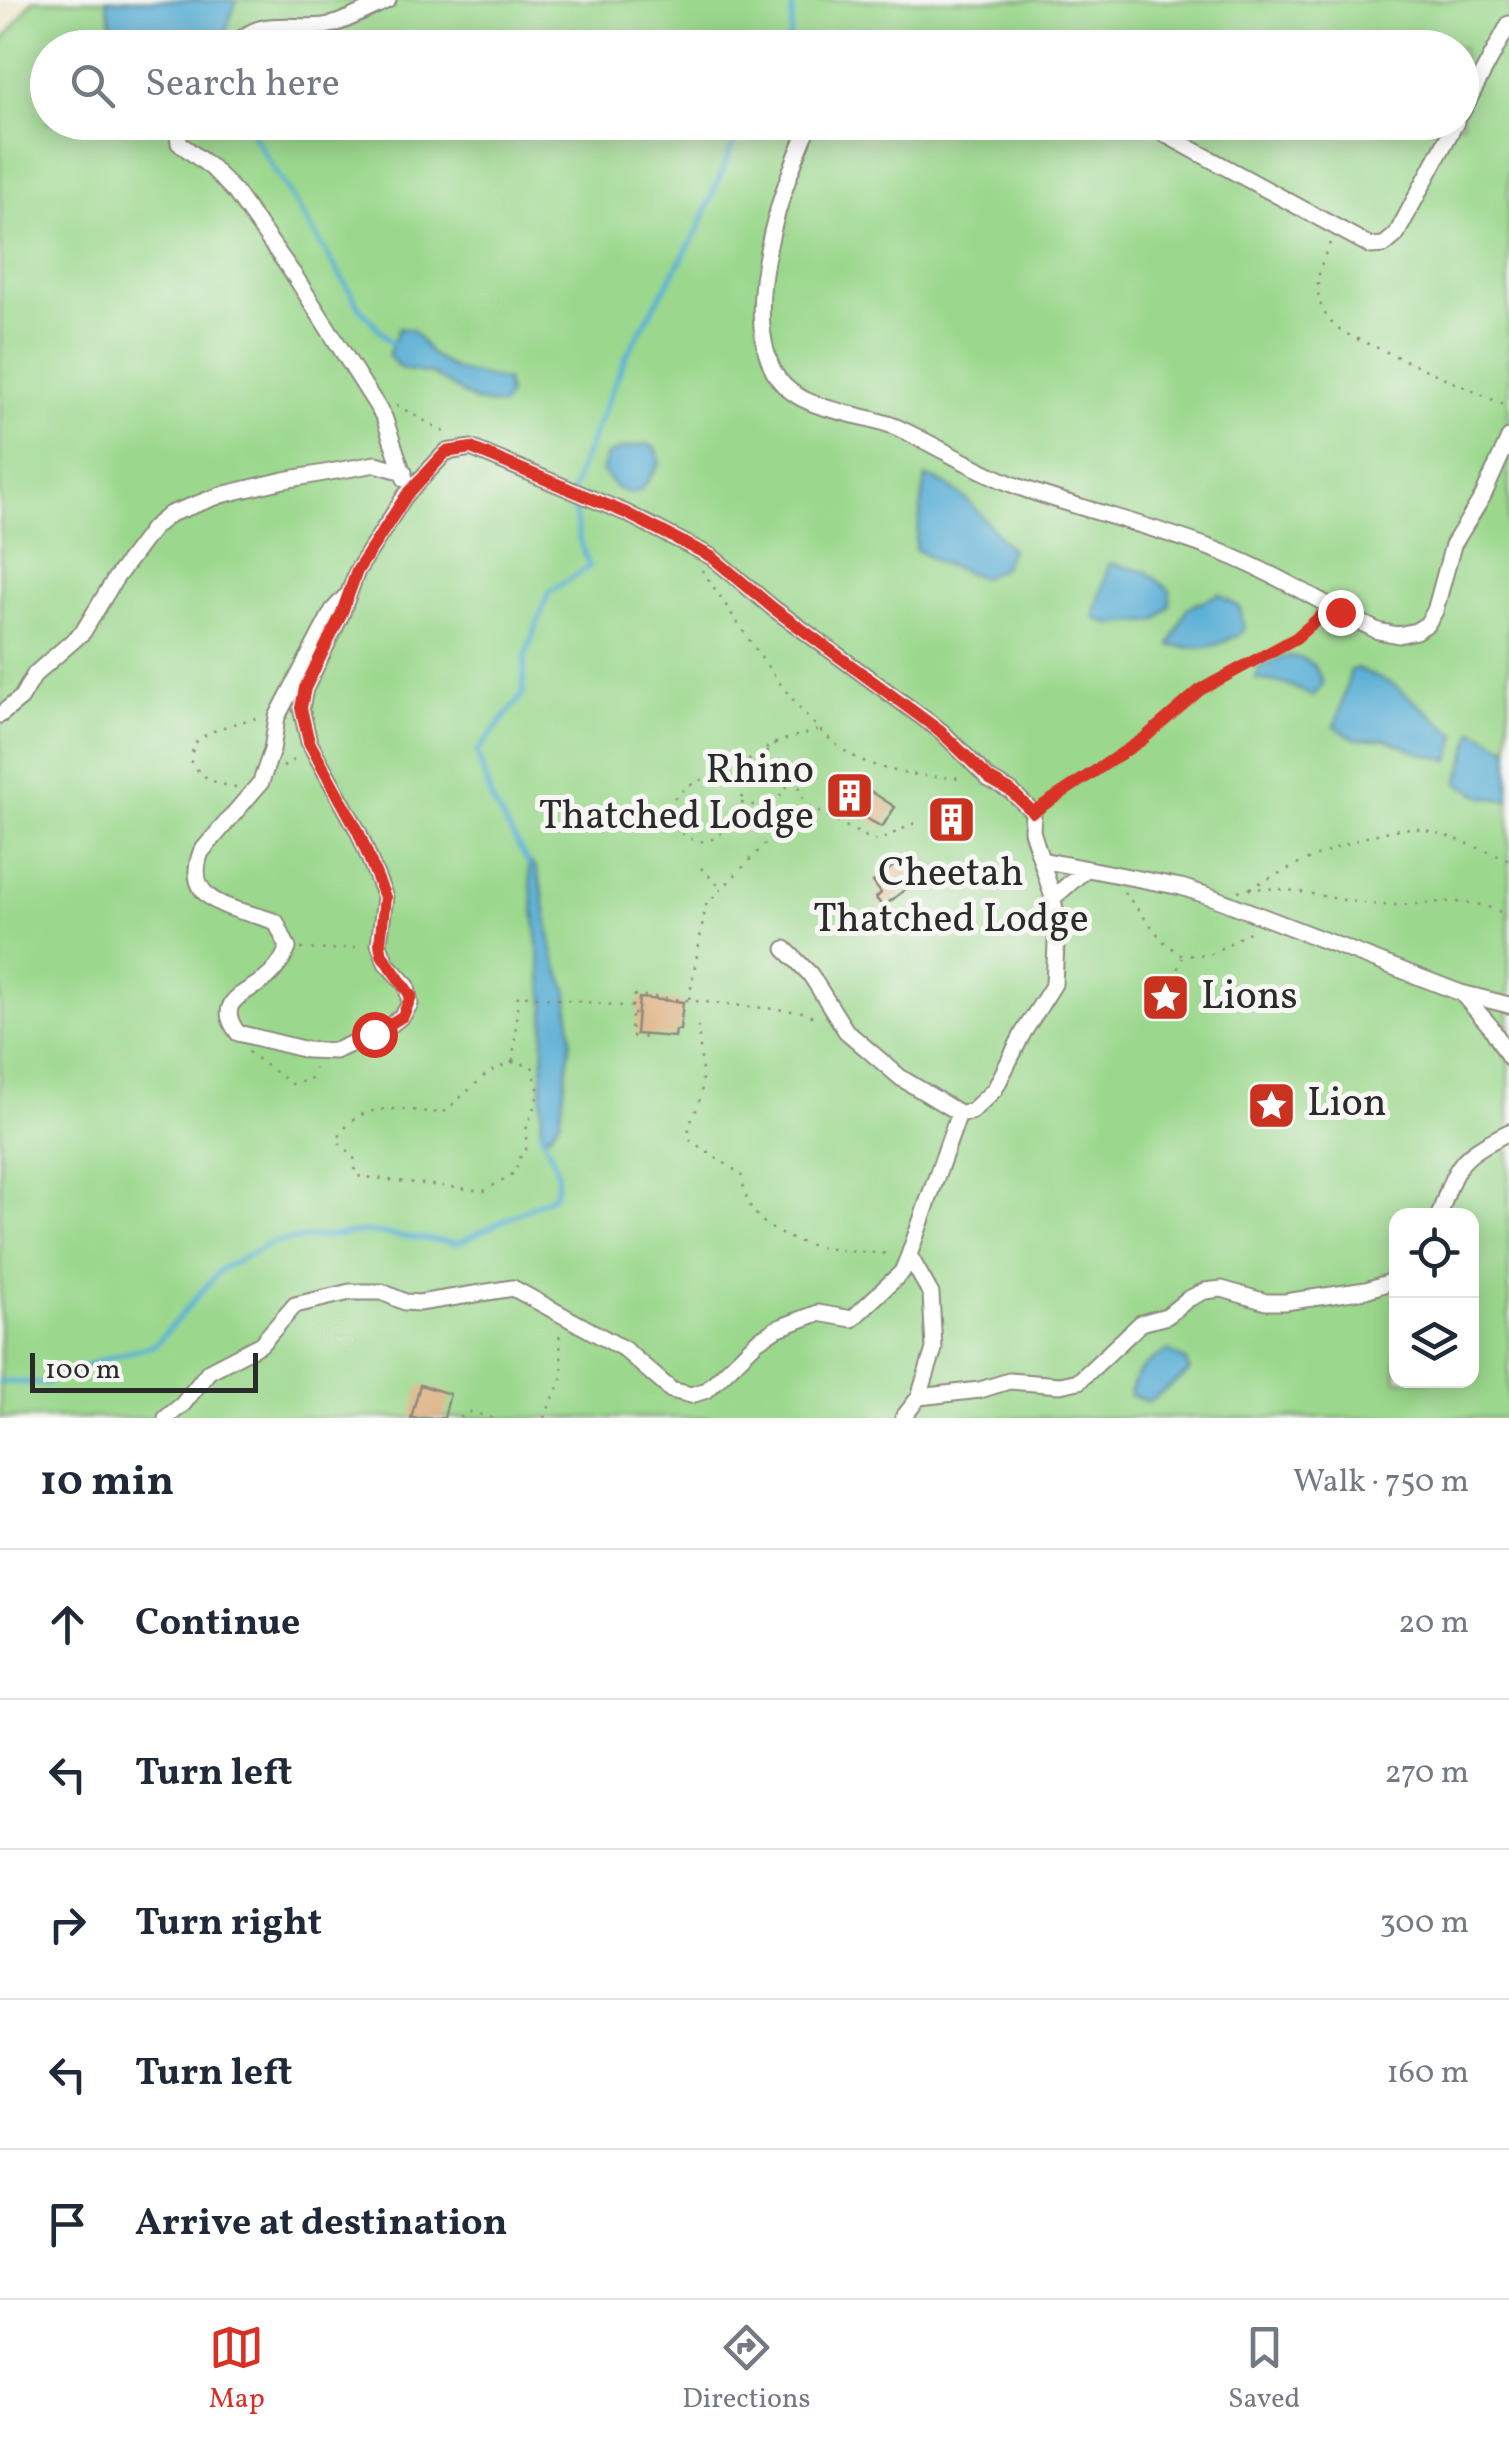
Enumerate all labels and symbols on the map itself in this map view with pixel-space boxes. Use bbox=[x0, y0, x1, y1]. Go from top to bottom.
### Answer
route end bbox=[1318, 590, 1364, 636]
place label: Rhino Thatched Lodge bbox=[539, 744, 814, 846]
building icon: Rhino Thatched Lodge bbox=[823, 769, 875, 821]
building icon: Cheetah Thatched Lodge bbox=[925, 794, 977, 846]
place label: Cheetah Thatched Lodge bbox=[813, 847, 1089, 949]
place label: Lions bbox=[1201, 970, 1298, 1026]
place icon: Lions bbox=[1140, 972, 1192, 1024]
route start bbox=[352, 1012, 398, 1058]
place label: Lion bbox=[1307, 1077, 1387, 1133]
place icon: Lion bbox=[1246, 1079, 1298, 1131]
scale bar bbox=[30, 1348, 258, 1392]

